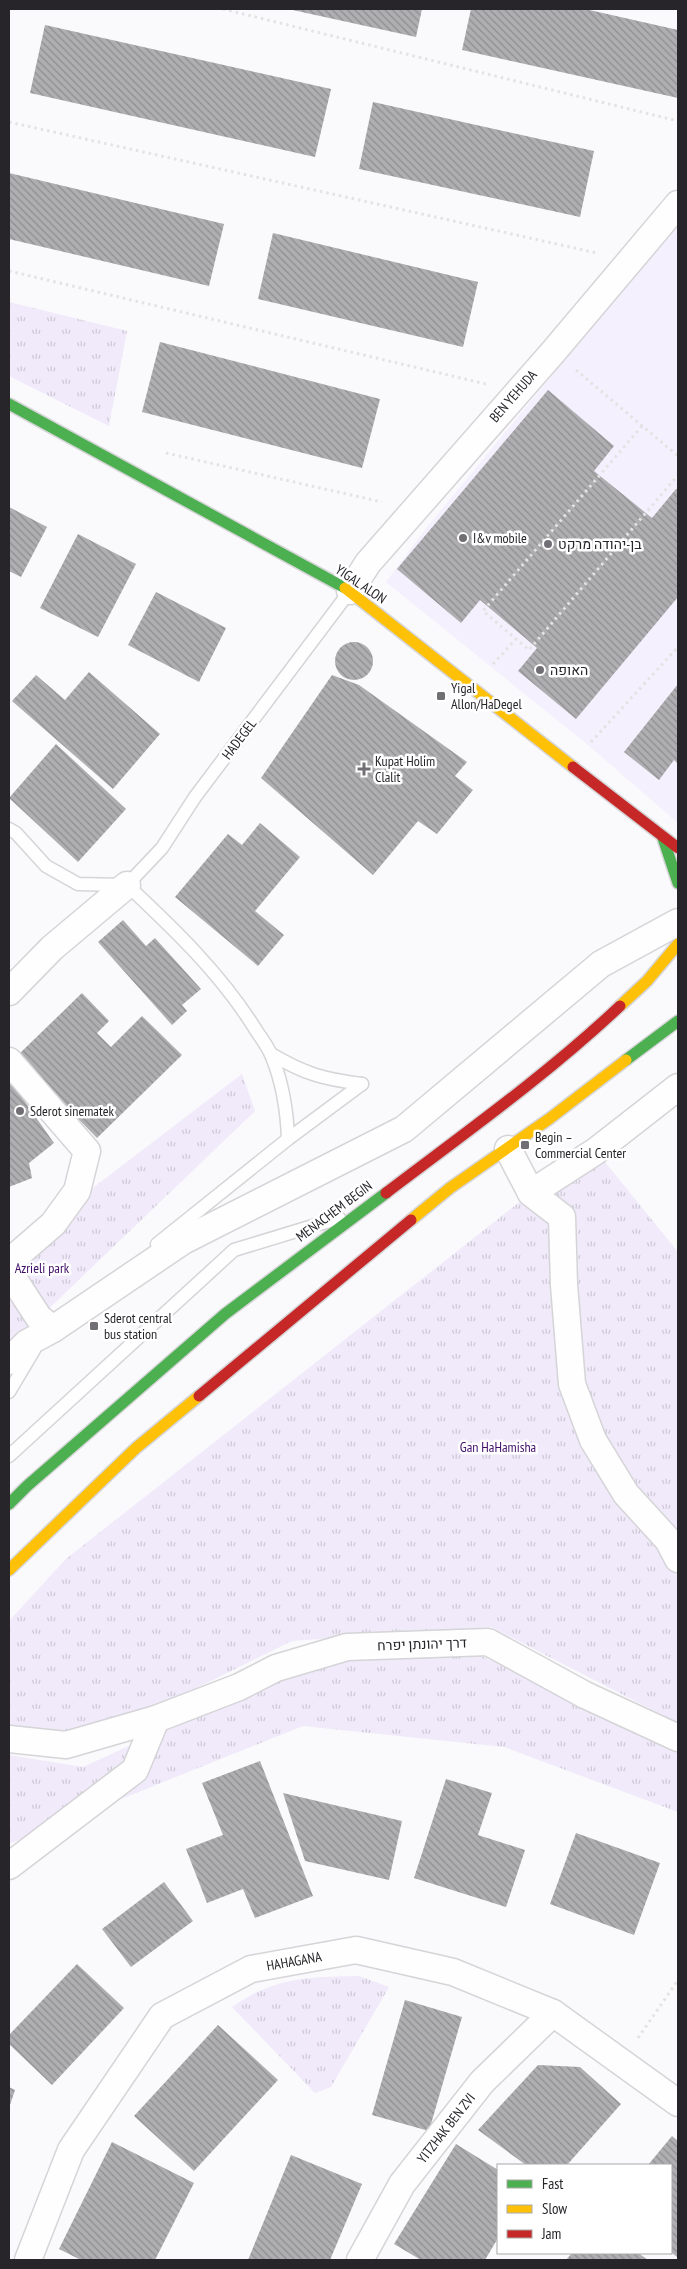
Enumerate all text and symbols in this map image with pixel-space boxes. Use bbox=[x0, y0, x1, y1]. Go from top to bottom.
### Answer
street label: BEN YEHUDA bbox=[485, 366, 541, 426]
place label: I&v mobile bbox=[473, 529, 527, 547]
marker: I&v mobile bbox=[457, 532, 469, 544]
place label: בן-יהודה מרקט bbox=[558, 535, 642, 553]
marker: בן-יהודה מרקט bbox=[542, 538, 554, 550]
street label: YIGAL ALON bbox=[332, 560, 390, 608]
place label: האופה bbox=[550, 661, 588, 679]
marker: האופה bbox=[534, 664, 546, 676]
place label: Yigal Allon/HaDegel bbox=[451, 679, 522, 713]
marker: Yigal Allon/HaDegel bbox=[435, 690, 447, 702]
street label: HADEGEL bbox=[218, 715, 260, 763]
place label: Kupat Holim Clalit bbox=[375, 752, 435, 786]
marker: Kupat Holim Clalit bbox=[357, 762, 371, 776]
place label: Sderot sinematek bbox=[30, 1102, 114, 1120]
marker: Sderot sinematek bbox=[14, 1105, 26, 1117]
place label: Begin – Commercial Center bbox=[535, 1128, 626, 1162]
marker: Begin – Commercial Center bbox=[519, 1139, 531, 1151]
street label: MENACHEM BEGIN bbox=[292, 1176, 376, 1246]
park label: Azrieli park bbox=[15, 1259, 70, 1277]
place label: Sderot central bus station bbox=[104, 1309, 172, 1343]
marker: Sderot central bus station bbox=[88, 1320, 100, 1332]
park label: Gan HaHamisha bbox=[460, 1438, 536, 1456]
street label: דרך יהונתן יפרח bbox=[377, 1633, 467, 1655]
street label: HAHAGANA bbox=[265, 1947, 323, 1975]
street label: YITZHAK BEN ZVI bbox=[413, 2089, 479, 2167]
legend bbox=[497, 2164, 672, 2254]
text: Fast bbox=[542, 2174, 563, 2193]
text: Slow bbox=[542, 2199, 567, 2218]
text: Jam bbox=[541, 2224, 561, 2243]

